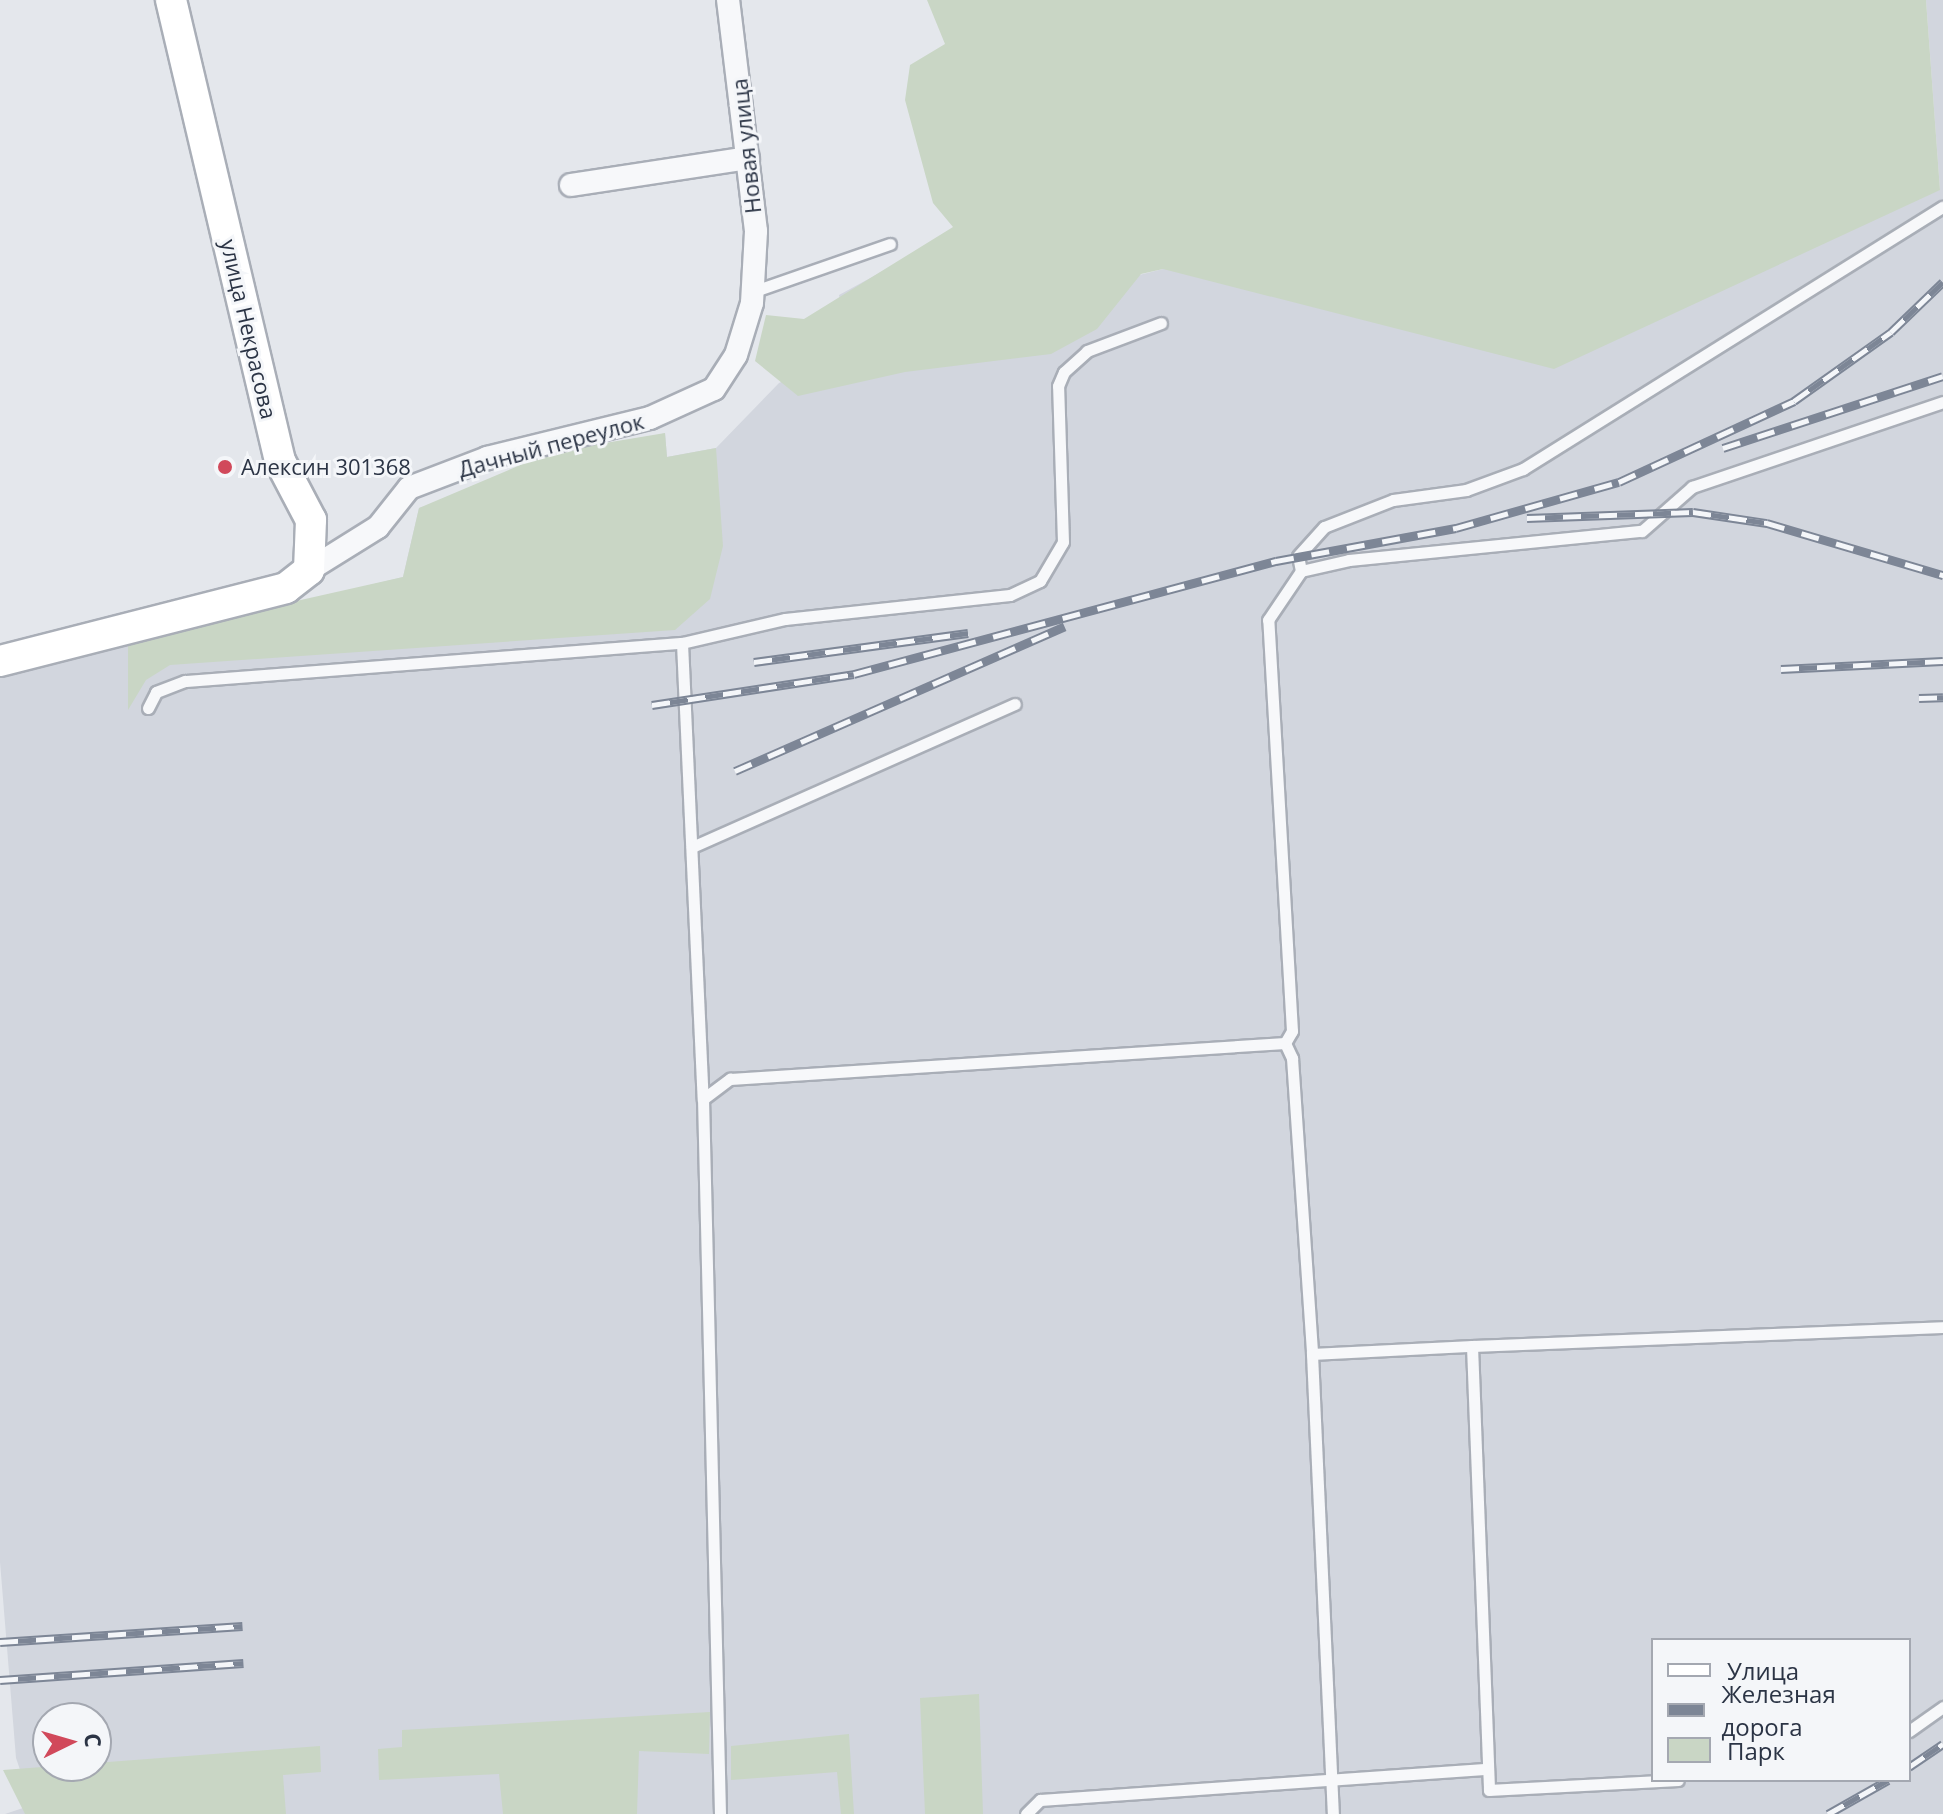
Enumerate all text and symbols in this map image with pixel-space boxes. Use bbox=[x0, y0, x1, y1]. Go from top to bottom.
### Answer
street label: Новая улица bbox=[726, 77, 766, 215]
street label: улица Некрасова bbox=[215, 237, 283, 421]
street label: Дачный переулок bbox=[455, 408, 647, 482]
place label: Алексин 301368 bbox=[241, 454, 411, 480]
marker: Алексин 301368 bbox=[216, 458, 234, 476]
legend bbox=[1651, 1638, 1911, 1782]
text: Улица bbox=[1727, 1654, 1799, 1687]
text: Железная дорога bbox=[1721, 1677, 1836, 1743]
north arrow bbox=[32, 1702, 112, 1782]
text: С bbox=[78, 1732, 109, 1748]
text: Парк bbox=[1727, 1734, 1785, 1767]

